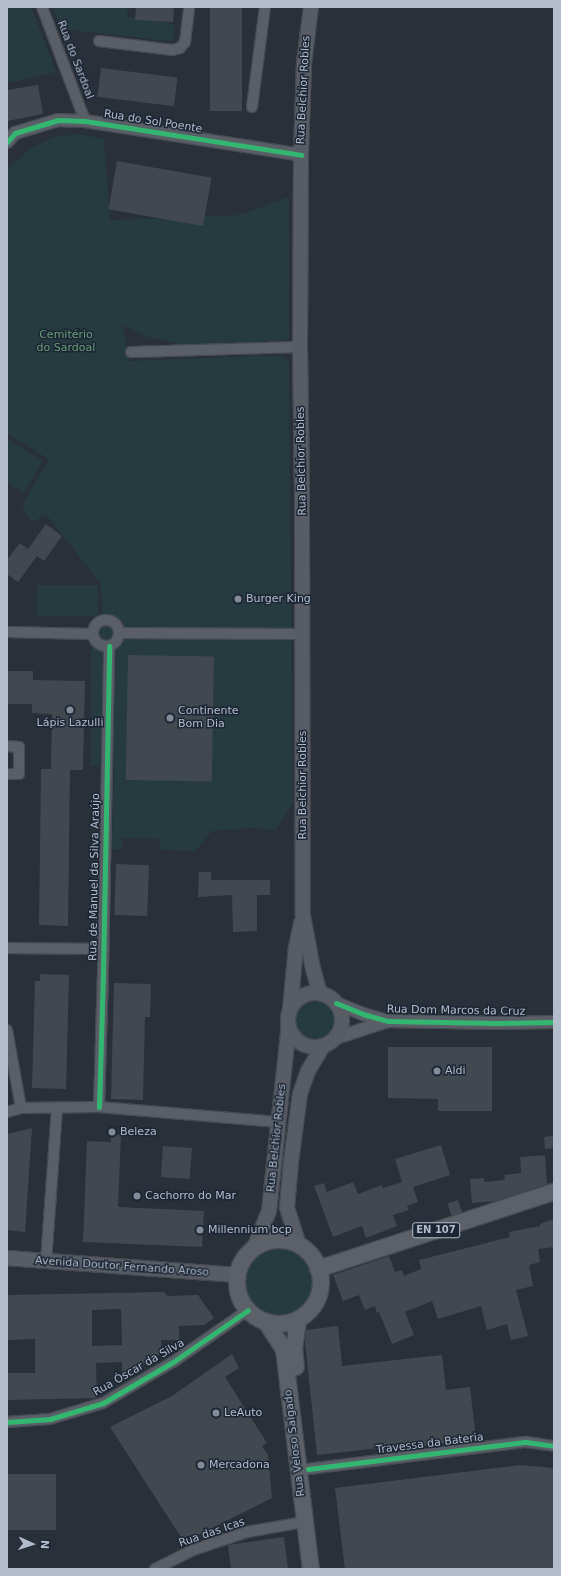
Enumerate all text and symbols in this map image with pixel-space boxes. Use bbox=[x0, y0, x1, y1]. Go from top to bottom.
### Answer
street label: Rua do Sardoal bbox=[54, 19, 96, 101]
street label: Rua Belchior Robles bbox=[295, 35, 313, 145]
street label: Rua do Sol Poente bbox=[103, 108, 203, 136]
park label: Cemitério do Sardoal bbox=[37, 329, 95, 355]
street label: Rua Belchior Robles bbox=[294, 406, 310, 516]
place label: Burger King bbox=[246, 592, 311, 606]
marker: Burger King bbox=[233, 594, 243, 604]
marker: Lápis Lazulli bbox=[65, 705, 75, 715]
place label: Continente Bom Dia bbox=[178, 705, 239, 731]
marker: Continente Bom Dia bbox=[165, 713, 175, 723]
place label: Lápis Lazulli bbox=[37, 716, 103, 730]
street label: Rua Belchior Robles bbox=[296, 731, 310, 839]
street label: Rua de Manuel da Silva Araújo bbox=[87, 793, 103, 961]
street label: Rua Dom Marcos da Cruz bbox=[387, 1003, 525, 1019]
place label: Aldi bbox=[445, 1064, 466, 1078]
marker: Aldi bbox=[432, 1066, 442, 1076]
street label: Rua Belchior Robles bbox=[265, 1083, 289, 1193]
place label: Beleza bbox=[120, 1125, 157, 1139]
marker: Beleza bbox=[107, 1127, 117, 1137]
place label: Cachorro do Mar bbox=[145, 1189, 236, 1203]
marker: Cachorro do Mar bbox=[132, 1191, 142, 1201]
road number: EN 107 bbox=[412, 1222, 460, 1238]
place label: Millennium bcp bbox=[208, 1223, 292, 1237]
marker: Millennium bcp bbox=[195, 1225, 205, 1235]
street label: Avenida Doutor Fernando Aroso bbox=[35, 1254, 209, 1280]
street label: Rua Óscar da Silva bbox=[91, 1337, 187, 1399]
street label: Rua Veloso Salgado bbox=[282, 1389, 308, 1497]
place label: LeAuto bbox=[224, 1406, 262, 1420]
marker: LeAuto bbox=[211, 1408, 221, 1418]
street label: Travessa da Bateria bbox=[375, 1431, 485, 1457]
place label: Mercadona bbox=[209, 1458, 270, 1472]
marker: Mercadona bbox=[196, 1460, 206, 1470]
street label: Rua das Icas bbox=[177, 1516, 247, 1550]
north arrow bbox=[12, 1524, 52, 1564]
text: N bbox=[38, 1540, 51, 1550]

